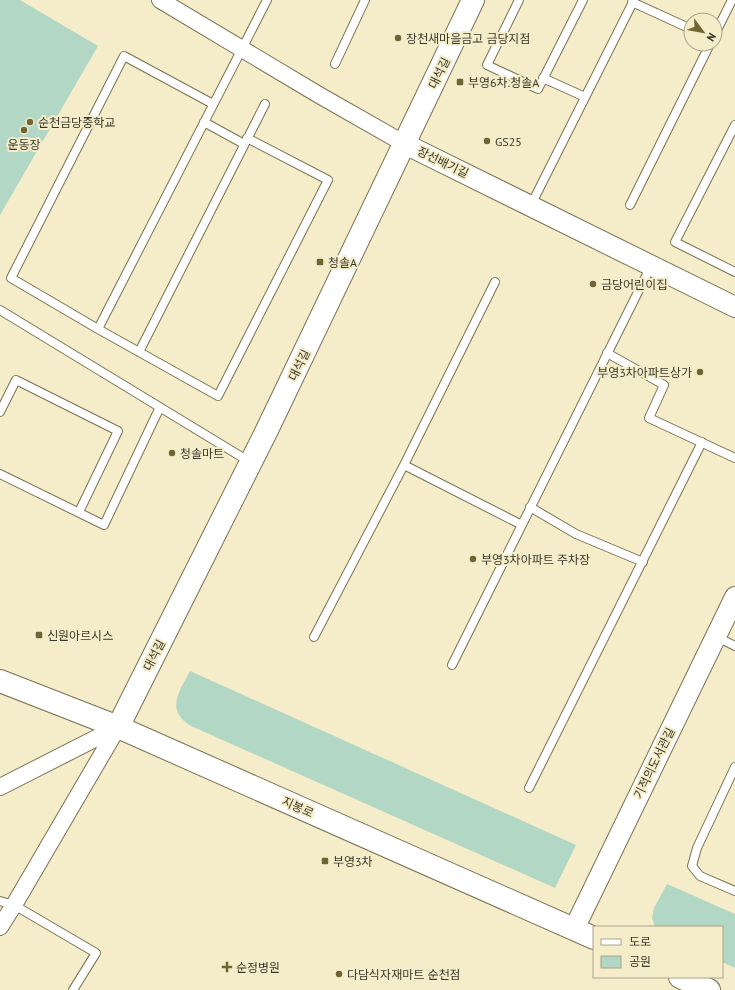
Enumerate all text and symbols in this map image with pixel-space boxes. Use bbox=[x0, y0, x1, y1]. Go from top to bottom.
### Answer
north arrow bbox=[683, 12, 723, 52]
place label: 장천새마을금고 금당지점 bbox=[406, 31, 531, 46]
text: N bbox=[704, 31, 719, 44]
marker: 장천새마을금고 금당지점 bbox=[393, 33, 403, 43]
street label: 대석길 bbox=[425, 55, 453, 91]
place label: 부영6차.청솔A bbox=[468, 75, 539, 90]
marker: 부영6차.청솔A bbox=[455, 77, 465, 87]
place label: 순천금당중학교 bbox=[38, 115, 115, 130]
marker: 순천금당중학교 bbox=[25, 117, 35, 127]
marker: 운동장 bbox=[19, 125, 29, 135]
place label: GS25 bbox=[495, 134, 522, 149]
marker: GS25 bbox=[482, 136, 492, 146]
place label: 운동장 bbox=[7, 137, 41, 152]
street label: 장선배기길 bbox=[415, 143, 471, 181]
place label: 청솔A bbox=[328, 255, 357, 270]
marker: 청솔A bbox=[315, 257, 325, 267]
place label: 금당어린이집 bbox=[601, 277, 667, 292]
marker: 금당어린이집 bbox=[588, 279, 598, 289]
street label: 대석길 bbox=[285, 347, 313, 383]
place label: 부영3차아파트상가 bbox=[597, 365, 692, 380]
marker: 부영3차아파트상가 bbox=[695, 367, 705, 377]
place label: 청솔마트 bbox=[180, 446, 224, 461]
marker: 청솔마트 bbox=[167, 448, 177, 458]
place label: 부영3차아파트 주차장 bbox=[481, 552, 590, 567]
marker: 부영3차아파트 주차장 bbox=[468, 554, 478, 564]
place label: 신원아르시스 bbox=[47, 628, 113, 643]
marker: 신원아르시스 bbox=[34, 630, 44, 640]
street label: 대석길 bbox=[140, 637, 168, 673]
street label: 기적의도서관길 bbox=[630, 725, 678, 801]
street label: 지봉로 bbox=[280, 793, 316, 821]
place label: 부영3차 bbox=[333, 854, 373, 869]
marker: 부영3차 bbox=[320, 856, 330, 866]
legend bbox=[593, 926, 723, 978]
text: 도로 bbox=[629, 934, 651, 949]
text: 공원 bbox=[629, 954, 651, 969]
place label: 순정병원 bbox=[236, 960, 280, 975]
marker: 순정병원 bbox=[221, 961, 233, 973]
place label: 다담식자재마트 순천점 bbox=[347, 967, 461, 982]
marker: 다담식자재마트 순천점 bbox=[334, 969, 344, 979]

